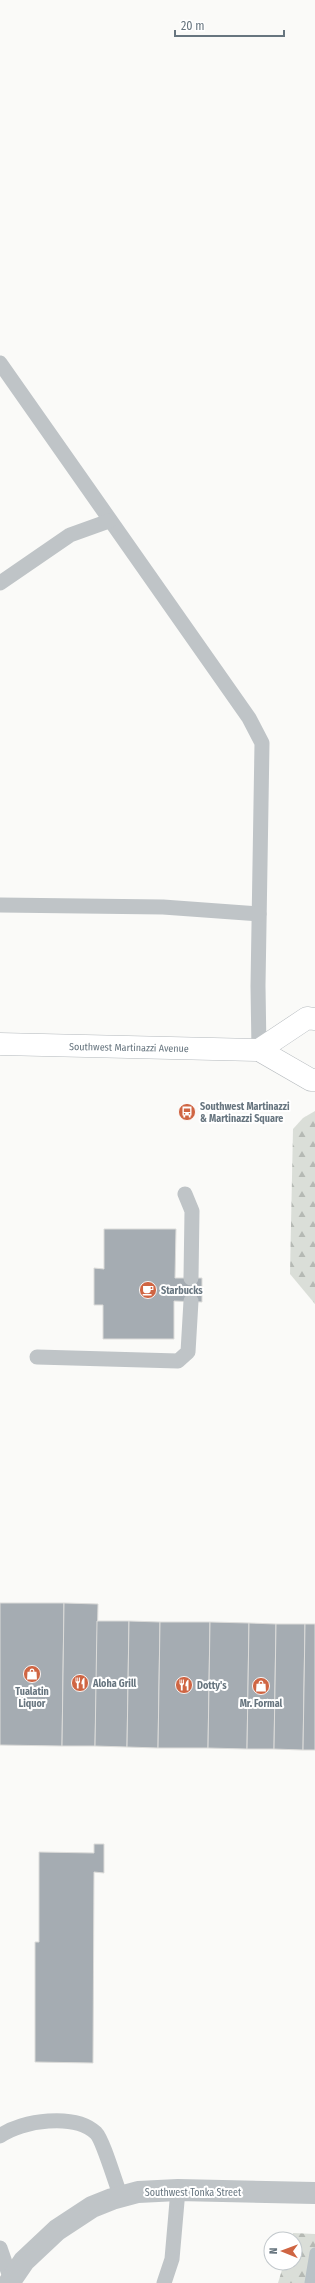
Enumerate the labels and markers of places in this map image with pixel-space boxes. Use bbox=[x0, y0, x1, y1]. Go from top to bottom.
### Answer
place label: Southwest Martinazzi & Martinazzi Square bbox=[200, 1101, 290, 1125]
bus stop icon: Southwest Martinazzi & Martinazzi Square bbox=[177, 1102, 197, 1122]
cafe icon: Starbucks bbox=[138, 1280, 158, 1300]
place label: Starbucks bbox=[161, 1285, 203, 1297]
shop icon: Tualatin Liquor bbox=[22, 1664, 42, 1684]
restaurant icon: Aloha Grill bbox=[70, 1673, 90, 1693]
restaurant icon: Dotty's bbox=[174, 1675, 194, 1695]
shop icon: Mr. Formal bbox=[251, 1676, 271, 1696]
place label: Aloha Grill bbox=[92, 1678, 137, 1690]
place label: Dotty's bbox=[197, 1680, 227, 1692]
place label: Tualatin Liquor bbox=[15, 1686, 49, 1710]
place label: Mr. Formal bbox=[240, 1698, 283, 1710]

